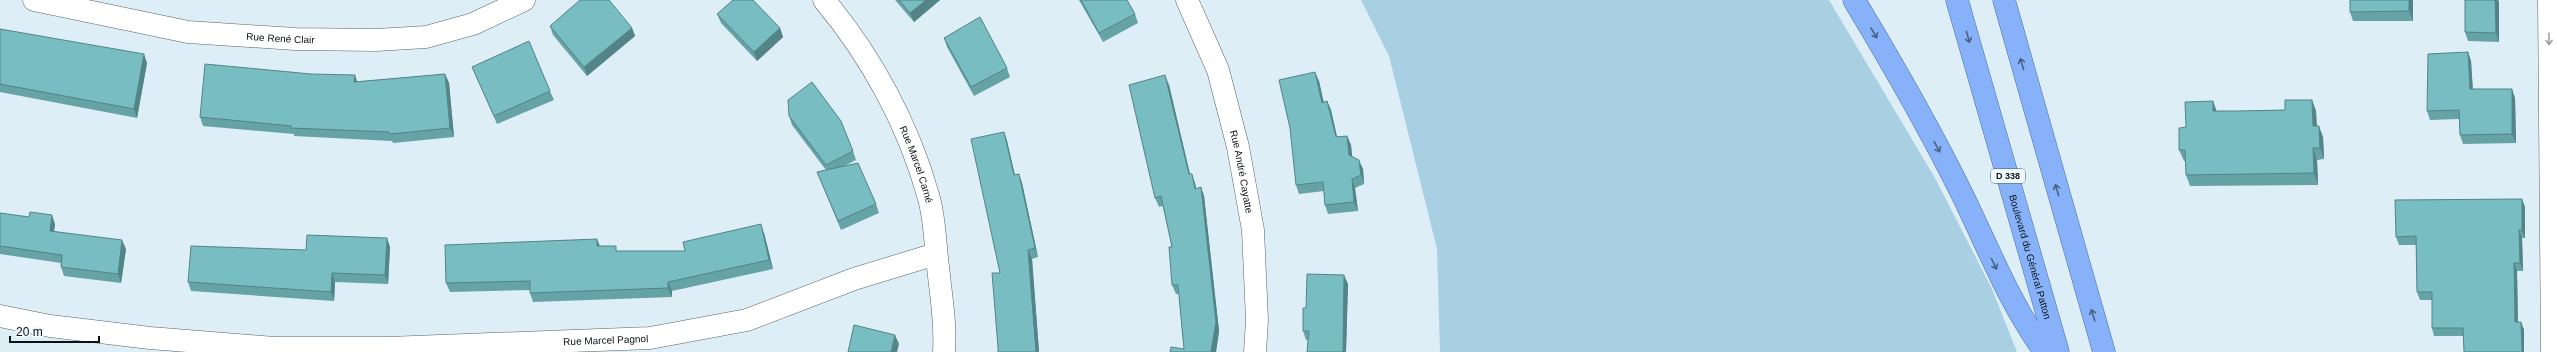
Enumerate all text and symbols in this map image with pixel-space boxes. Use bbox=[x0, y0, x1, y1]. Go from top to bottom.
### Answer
one-way arrow bbox=[1870, 27, 1878, 38]
street label: Rue René Clair bbox=[246, 31, 315, 45]
one-way arrow bbox=[1965, 31, 1972, 44]
one-way arrow bbox=[2546, 32, 2553, 45]
one-way arrow bbox=[2018, 58, 2025, 71]
street label: Rue Marcel Carné bbox=[898, 124, 935, 205]
street label: Rue André Cayatte bbox=[1228, 129, 1255, 215]
one-way arrow bbox=[1934, 141, 1942, 153]
road number: D 338 bbox=[1991, 169, 2025, 183]
one-way arrow bbox=[2053, 183, 2061, 196]
street label: Boulevard du Général Patton bbox=[2007, 193, 2053, 320]
one-way arrow bbox=[1991, 257, 1999, 269]
one-way arrow bbox=[2089, 308, 2096, 321]
scale bar bbox=[10, 318, 99, 344]
text: 20 m bbox=[16, 325, 43, 339]
street label: Rue Marcel Pagnol bbox=[563, 333, 648, 347]

